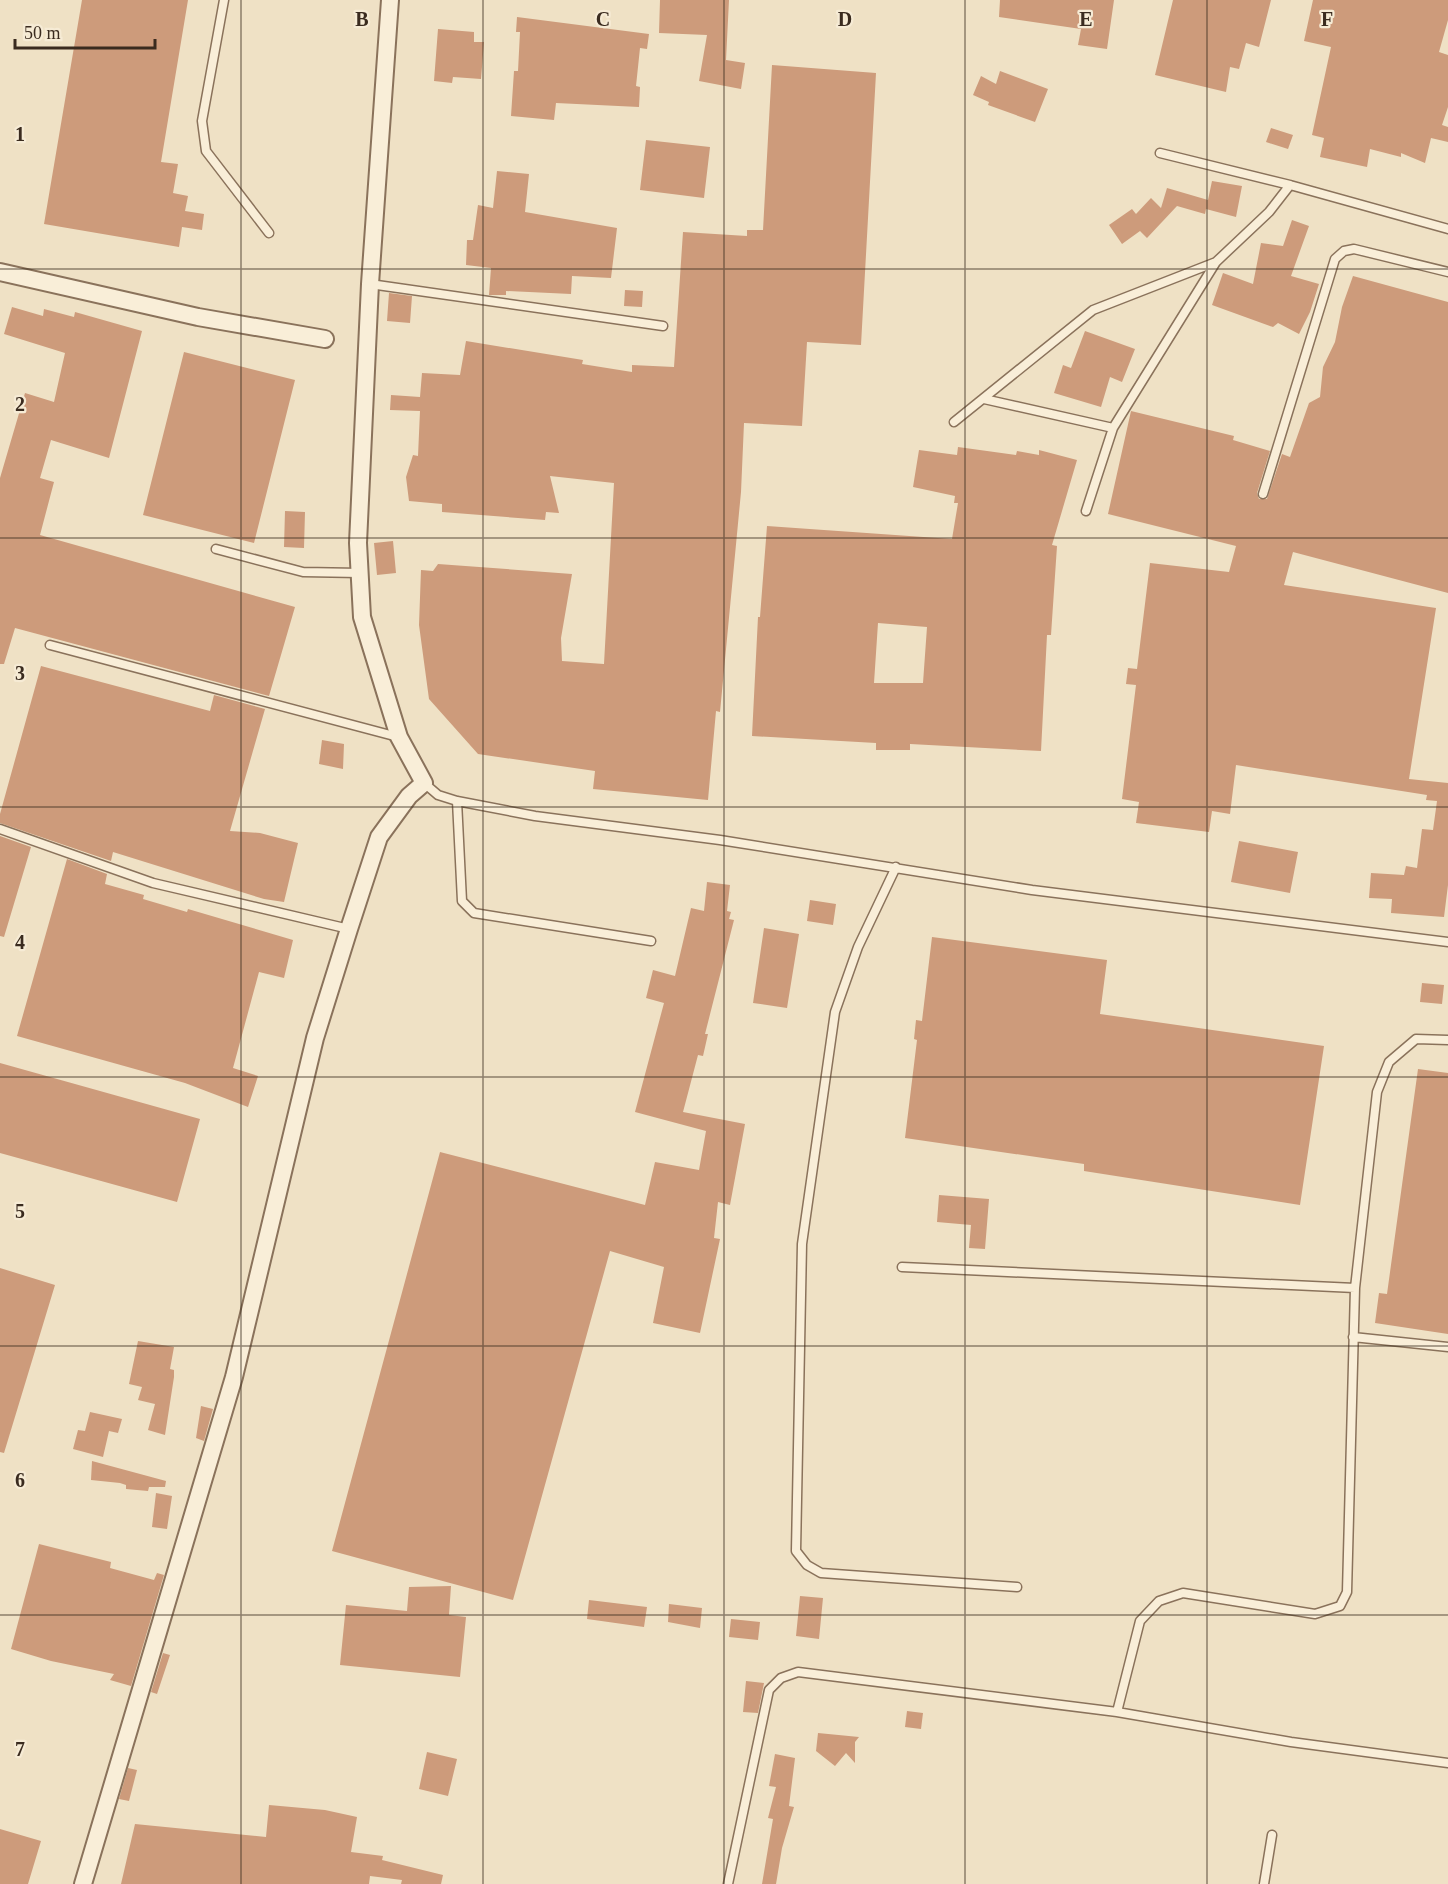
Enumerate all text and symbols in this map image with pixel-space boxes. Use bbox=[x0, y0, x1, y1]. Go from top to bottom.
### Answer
text: B bbox=[355, 8, 369, 30]
text: C bbox=[596, 8, 610, 30]
text: D bbox=[838, 8, 852, 30]
text: E bbox=[1079, 8, 1093, 30]
text: F bbox=[1321, 8, 1333, 30]
scale bar bbox=[15, 12, 154, 50]
text: 50 m bbox=[24, 23, 61, 43]
text: 1 bbox=[15, 123, 25, 145]
text: 2 bbox=[15, 393, 25, 415]
text: 3 bbox=[15, 662, 25, 684]
text: 4 bbox=[15, 931, 25, 953]
text: 5 bbox=[15, 1200, 25, 1222]
text: 6 bbox=[15, 1469, 25, 1491]
text: 7 bbox=[15, 1738, 25, 1760]

